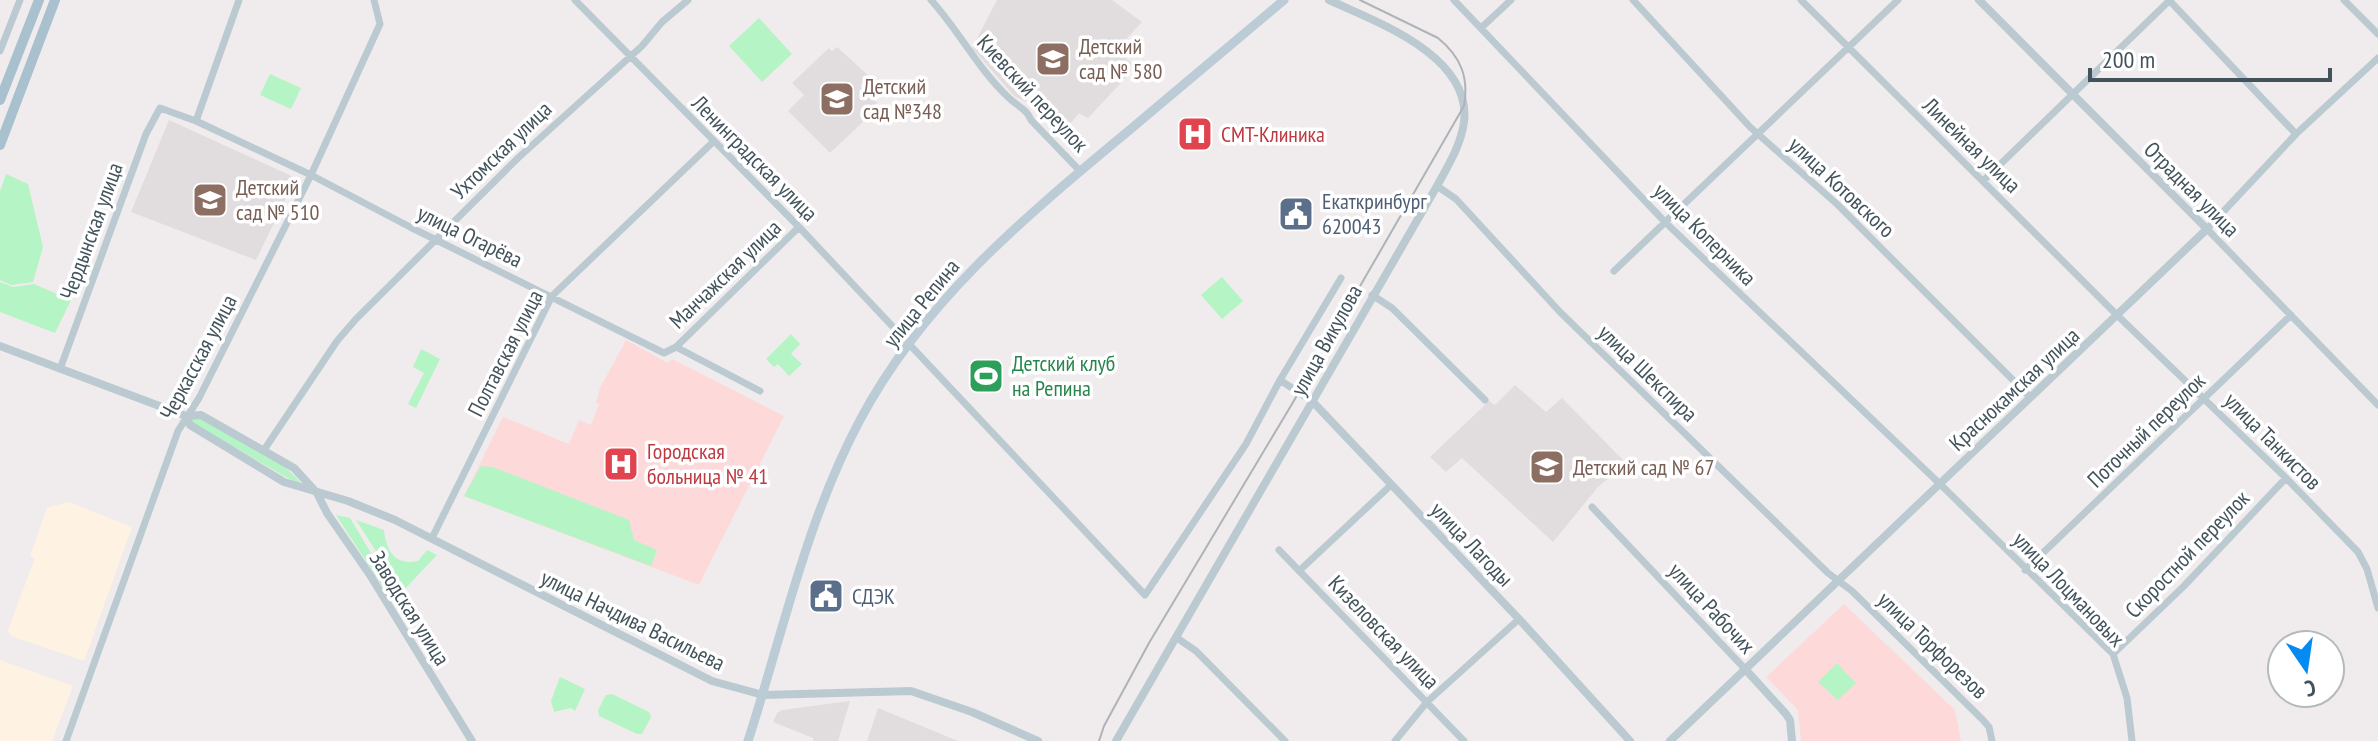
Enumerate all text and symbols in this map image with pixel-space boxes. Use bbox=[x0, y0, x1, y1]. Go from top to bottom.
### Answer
street label: Киевский переулок bbox=[971, 28, 1095, 158]
place label: Детский сад № 580 bbox=[1079, 32, 1163, 85]
scale bar bbox=[2090, 32, 2330, 82]
school or university icon: Детский сад № 580 bbox=[1034, 40, 1072, 78]
text: 200 m bbox=[2102, 44, 2155, 75]
place label: Детский сад №348 bbox=[863, 72, 942, 125]
school or university icon: Детский сад №348 bbox=[818, 80, 856, 118]
street label: Ленинградская улица bbox=[685, 88, 824, 227]
street label: Линейная улица bbox=[1916, 91, 2027, 199]
street label: Ухтомская улица bbox=[445, 95, 557, 205]
hospital icon: СМТ-Клиника bbox=[1176, 115, 1214, 153]
place label: СМТ-Клиника bbox=[1221, 120, 1325, 148]
street label: улица Котовского bbox=[1783, 131, 1901, 243]
street label: Отрадная улица bbox=[2138, 135, 2246, 243]
street label: Чердынская улица bbox=[53, 159, 129, 303]
place label: Детский сад № 510 bbox=[236, 173, 320, 226]
street label: улица Коперника bbox=[1648, 177, 1762, 291]
school or university icon: Детский сад № 510 bbox=[191, 181, 229, 219]
place label: Екаткринбург 620043 bbox=[1322, 187, 1427, 240]
public building icon: Екаткринбург 620043 bbox=[1277, 195, 1315, 233]
street label: улица Огарёва bbox=[413, 199, 527, 273]
street label: Манчажская улица bbox=[663, 214, 787, 334]
street label: улица Репина bbox=[877, 253, 965, 353]
street label: улица Викулова bbox=[1284, 280, 1368, 400]
street label: Полтавская улица bbox=[461, 285, 549, 421]
street label: Черкасская улица bbox=[153, 290, 243, 424]
street label: улица Шекспира bbox=[1592, 318, 1704, 428]
street label: Краснокамская улица bbox=[1943, 321, 2085, 457]
place label: Детский клуб на Репина bbox=[1012, 349, 1115, 402]
sports icon: Детский клуб на Репина bbox=[967, 357, 1005, 395]
street label: Поточный переулок bbox=[2081, 366, 2211, 493]
street label: улица Танкистов bbox=[2218, 386, 2328, 496]
place label: Городская больница № 41 bbox=[647, 437, 768, 490]
hospital icon: Городская больница № 41 bbox=[602, 445, 640, 483]
school or university icon: Детский сад № 67 bbox=[1528, 448, 1566, 486]
place label: Детский сад № 67 bbox=[1573, 453, 1714, 481]
street label: Скоростной переулок bbox=[2119, 484, 2255, 624]
street label: улица Лагоды bbox=[1425, 496, 1519, 592]
street label: улица Лоцмановых bbox=[2007, 526, 2131, 652]
street label: Заводская улица bbox=[364, 546, 456, 670]
street label: улица Рабочих bbox=[1663, 557, 1761, 659]
street label: улица Начдива Васильева bbox=[536, 563, 730, 677]
street label: Кизеловская улица bbox=[1323, 569, 1445, 695]
public building icon: СДЭК bbox=[807, 577, 845, 615]
place label: СДЭК bbox=[852, 582, 895, 610]
street label: улица Торфорезов bbox=[1872, 586, 1994, 705]
north arrow bbox=[2266, 629, 2346, 709]
text: С bbox=[2302, 674, 2319, 703]

